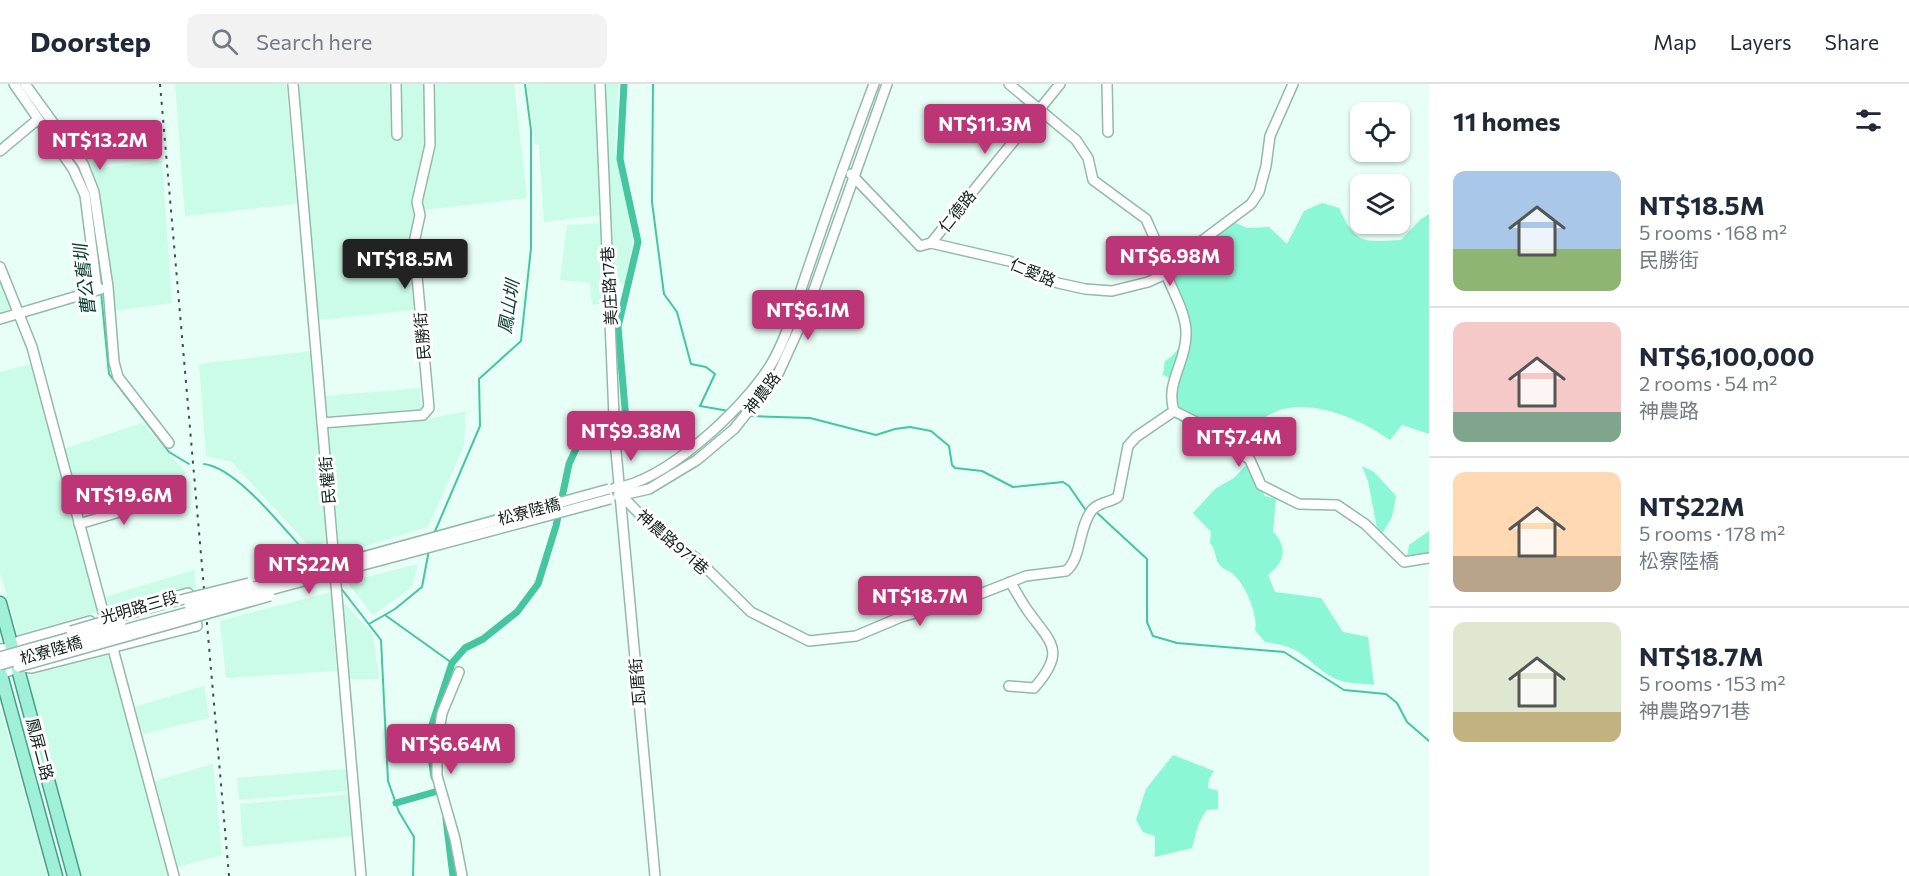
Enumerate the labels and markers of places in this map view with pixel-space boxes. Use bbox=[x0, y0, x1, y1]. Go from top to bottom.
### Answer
pin: NT$11.3M bbox=[923, 104, 1047, 155]
pin: NT$13.2M bbox=[38, 120, 162, 171]
pin: NT$6.98M bbox=[1108, 236, 1232, 287]
pin: NT$18.5M bbox=[343, 239, 467, 290]
pin: NT$6.1M bbox=[753, 290, 863, 341]
pin: NT$9.38M bbox=[569, 411, 693, 462]
pin: NT$7.4M bbox=[1184, 417, 1294, 468]
pin: NT$19.6M bbox=[62, 475, 186, 526]
pin: NT$22M bbox=[260, 544, 358, 595]
pin: NT$18.7M bbox=[858, 576, 982, 627]
pin: NT$6.64M bbox=[389, 724, 513, 775]

